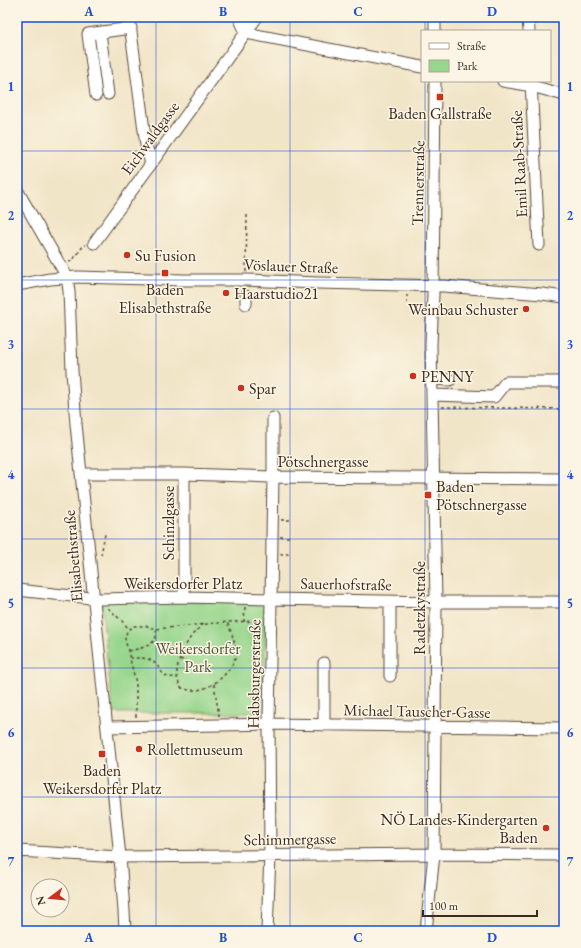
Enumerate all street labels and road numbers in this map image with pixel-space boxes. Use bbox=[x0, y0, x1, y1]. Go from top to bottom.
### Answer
street label: Eichwaldgasse bbox=[116, 97, 184, 179]
street label: Emil Raab-Straße bbox=[506, 110, 532, 218]
street label: Trennerstraße bbox=[407, 140, 429, 226]
street label: Vöslauer Straße bbox=[244, 254, 338, 278]
street label: Pötschnergasse bbox=[278, 451, 368, 472]
street label: Schinzlgasse bbox=[158, 486, 179, 560]
street label: Elisabethstraße bbox=[59, 509, 87, 603]
street label: Radetzkystraße bbox=[409, 561, 430, 655]
street label: Weikersdorfer Platz bbox=[124, 573, 242, 594]
street label: Sauerhofstraße bbox=[300, 573, 392, 595]
street label: Habsburgerstraße bbox=[243, 619, 265, 729]
street label: Michael Tauscher-Gasse bbox=[343, 699, 491, 723]
street label: Schimmergasse bbox=[244, 828, 336, 850]

